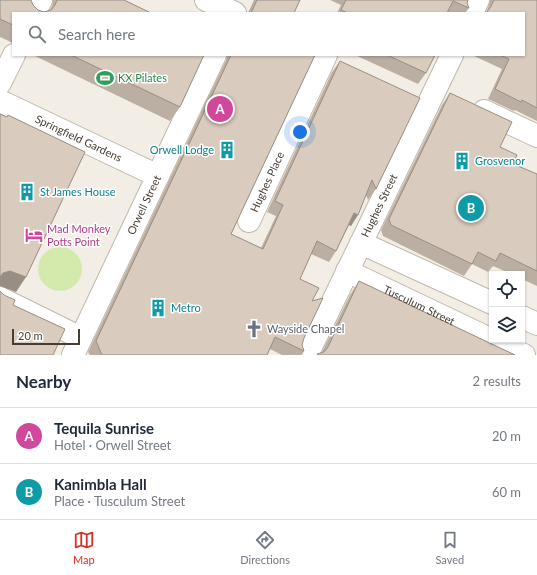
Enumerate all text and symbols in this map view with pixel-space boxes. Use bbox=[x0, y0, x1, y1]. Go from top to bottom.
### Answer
search box bbox=[12, 12, 525, 56]
icon: search bbox=[26, 23, 48, 45]
text: Search here bbox=[58, 25, 135, 43]
sports icon: KX Pilates bbox=[95, 68, 115, 88]
place label: KX Pilates bbox=[118, 71, 167, 84]
pin: A bbox=[207, 94, 233, 124]
street label: Springfield Gardens bbox=[33, 112, 124, 164]
your location bbox=[290, 122, 310, 142]
building icon: Orwell Lodge bbox=[217, 140, 237, 160]
place label: Orwell Lodge bbox=[150, 143, 214, 156]
street label: Hughes Place bbox=[247, 149, 286, 214]
building icon: Grosvenor bbox=[452, 151, 472, 171]
place label: Grosvenor bbox=[475, 154, 525, 167]
street label: Hughes Street bbox=[358, 172, 400, 239]
street label: Orwell Street bbox=[124, 173, 163, 237]
building icon: St James House bbox=[17, 182, 37, 202]
place label: St James House bbox=[40, 185, 116, 198]
pin: B bbox=[458, 193, 484, 223]
place label: Mad Monkey Potts Point bbox=[47, 222, 111, 248]
hotel icon: Mad Monkey Potts Point bbox=[24, 225, 44, 245]
map controls bbox=[489, 271, 525, 343]
button: locate bbox=[489, 271, 525, 307]
street label: Tusculum Street bbox=[382, 282, 457, 327]
building icon: Metro bbox=[148, 298, 168, 318]
place label: Metro bbox=[171, 301, 201, 314]
button: layers bbox=[489, 307, 525, 343]
church icon: Wayside Chapel bbox=[244, 319, 264, 339]
place label: Wayside Chapel bbox=[267, 322, 344, 335]
scale bar bbox=[12, 327, 80, 346]
text: 20 m bbox=[18, 329, 43, 342]
text: Nearby bbox=[16, 371, 71, 392]
text: 2 results bbox=[473, 373, 521, 389]
text: Tequila Sunrise bbox=[54, 419, 154, 437]
text: A bbox=[24, 428, 34, 444]
text: 20 m bbox=[492, 428, 521, 444]
text: Hotel · Orwell Street bbox=[54, 437, 171, 453]
text: Kanimbla Hall bbox=[54, 475, 147, 493]
text: B bbox=[25, 484, 33, 500]
text: 60 m bbox=[492, 484, 521, 500]
text: Place · Tusculum Street bbox=[54, 493, 185, 509]
tab: Map bbox=[73, 529, 95, 566]
tab: Directions bbox=[240, 529, 290, 566]
tab: Saved bbox=[435, 529, 464, 566]

